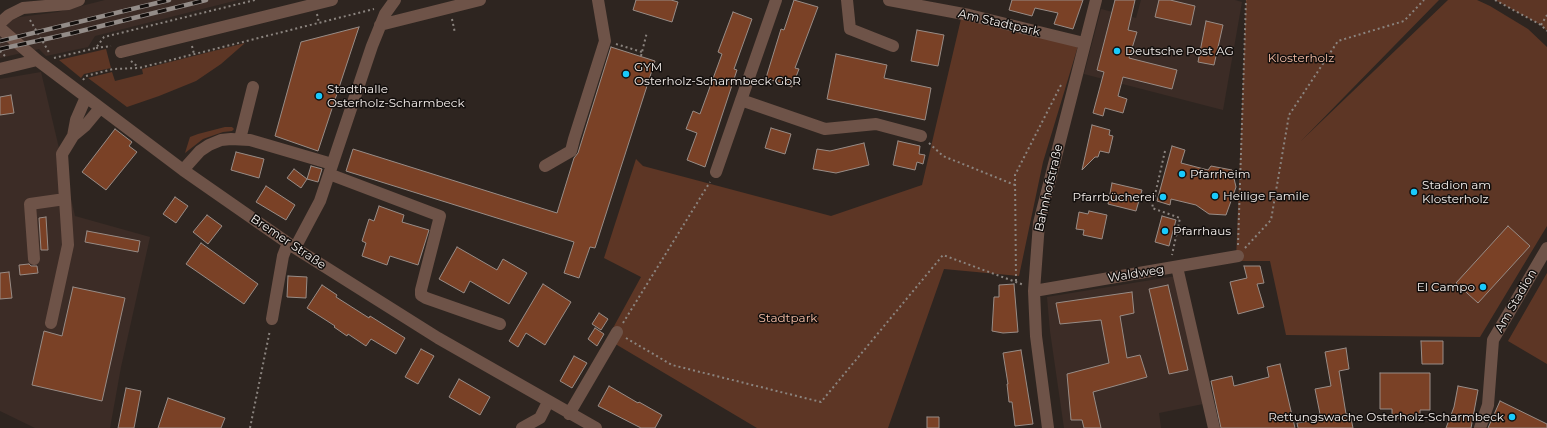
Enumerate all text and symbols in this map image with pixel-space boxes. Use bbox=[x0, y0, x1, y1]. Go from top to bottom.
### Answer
street label: Am Stadtpark bbox=[957, 7, 1041, 39]
place label: Deutsche Post AG bbox=[1125, 44, 1234, 58]
marker: Deutsche Post AG bbox=[1112, 46, 1122, 56]
park label: Klosterholz bbox=[1268, 51, 1334, 65]
place label: GYM Osterholz-Scharmbeck GbR bbox=[634, 60, 801, 88]
marker: GYM Osterholz-Scharmbeck GbR bbox=[621, 69, 631, 79]
place label: Stadthalle Osterholz-Scharmbeck bbox=[327, 82, 465, 110]
marker: Stadthalle Osterholz-Scharmbeck bbox=[314, 91, 324, 101]
street label: Bahnhofstraße bbox=[1032, 143, 1066, 233]
place label: Pfarrheim bbox=[1190, 167, 1250, 181]
marker: Pfarrheim bbox=[1177, 169, 1187, 179]
place label: Stadion am Klosterholz bbox=[1422, 178, 1491, 206]
marker: Stadion am Klosterholz bbox=[1409, 187, 1419, 197]
place label: Heilige Famile bbox=[1223, 189, 1309, 203]
place label: Pfarrbücherei bbox=[1073, 190, 1155, 204]
marker: Heilige Famile bbox=[1210, 191, 1220, 201]
marker: Pfarrbücherei bbox=[1158, 192, 1168, 202]
street label: Bremer Straße bbox=[248, 211, 328, 273]
place label: Pfarrhaus bbox=[1173, 224, 1231, 238]
marker: Pfarrhaus bbox=[1160, 226, 1170, 236]
street label: Waldweg bbox=[1107, 262, 1165, 286]
street label: Am Stadion bbox=[1492, 267, 1540, 335]
place label: El Campo bbox=[1417, 280, 1475, 294]
marker: El Campo bbox=[1478, 282, 1488, 292]
park label: Stadtpark bbox=[758, 311, 818, 325]
place label: Rettungswache Osterholz-Scharmbeck bbox=[1268, 410, 1504, 424]
marker: Rettungswache Osterholz-Scharmbeck bbox=[1507, 412, 1517, 422]

